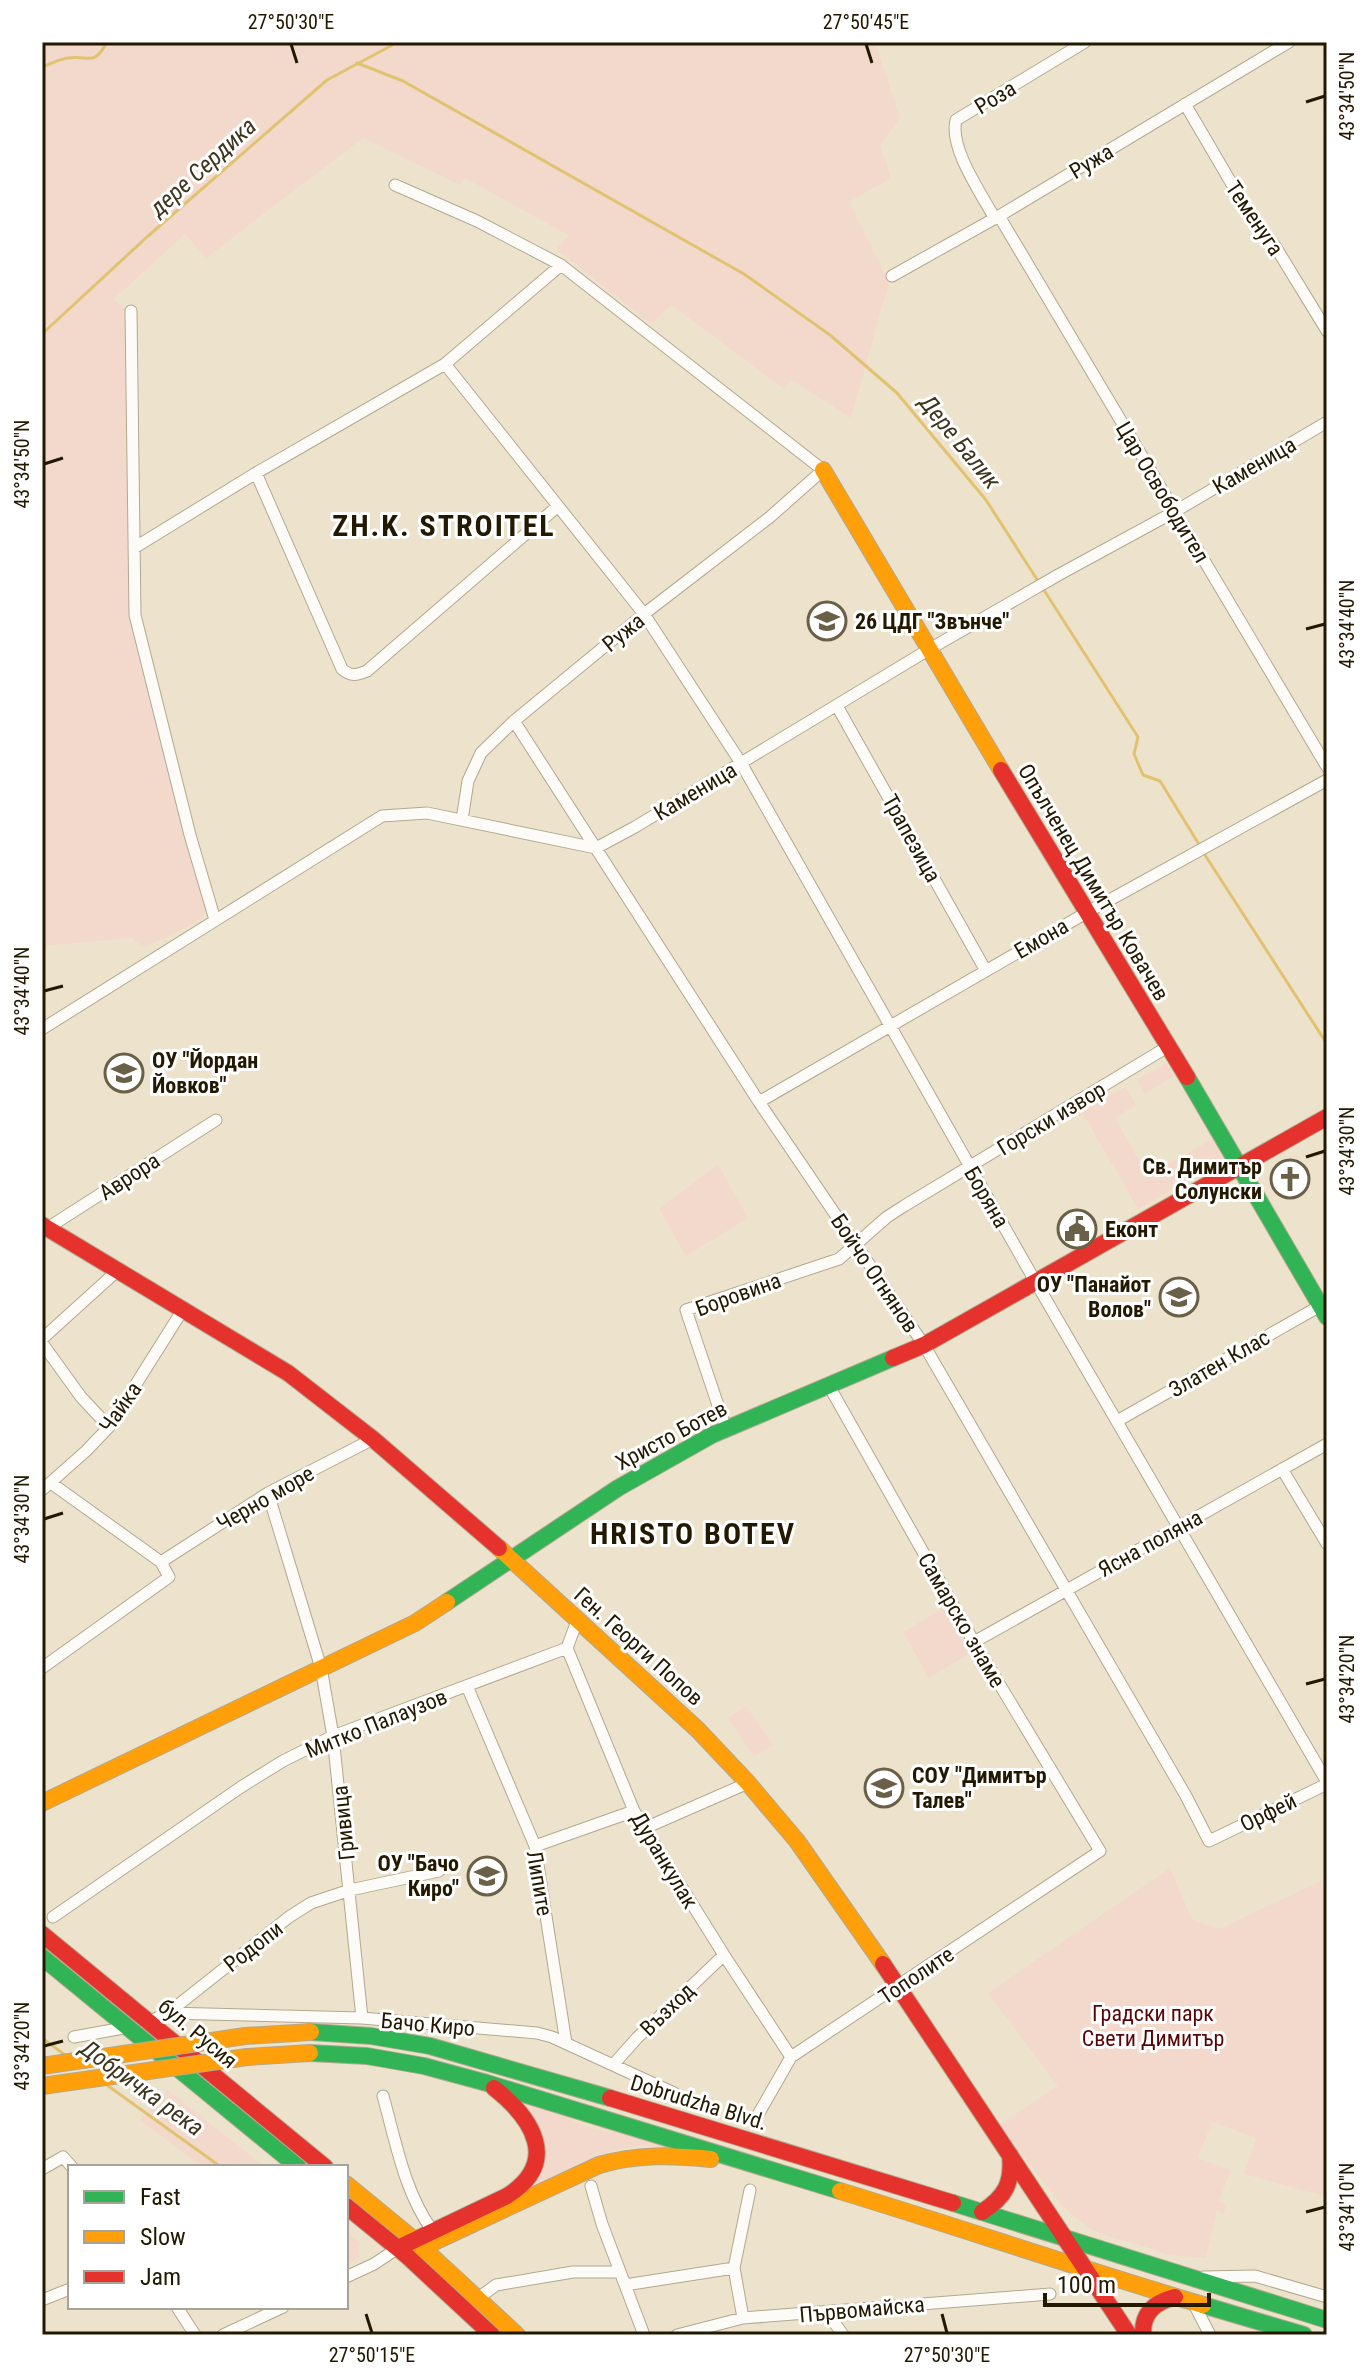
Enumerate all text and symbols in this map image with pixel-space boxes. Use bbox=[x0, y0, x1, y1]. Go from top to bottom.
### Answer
text: 27°50'30"E bbox=[248, 10, 334, 34]
text: 27°50'45"E bbox=[823, 10, 909, 34]
text: 43°34'50"N bbox=[1335, 51, 1359, 141]
street label: Роза bbox=[970, 76, 1020, 119]
water label: дере Сердика bbox=[143, 112, 262, 223]
street label: Ружа bbox=[1065, 139, 1118, 184]
street label: Теменуга bbox=[1221, 176, 1289, 260]
water label: Дере Балик bbox=[912, 388, 1007, 495]
street label: Цар Освободител bbox=[1111, 417, 1214, 567]
text: 43°34'50"N bbox=[10, 419, 34, 509]
street label: Каменица bbox=[1208, 432, 1300, 499]
district label: ZH.K. STROITEL bbox=[332, 508, 556, 543]
text: 43°34'40"N bbox=[1335, 579, 1359, 669]
school or university icon: 26 ЦДГ "Звънче" bbox=[806, 600, 848, 642]
street label: Ружа bbox=[597, 608, 649, 657]
place label: 26 ЦДГ "Звънче" bbox=[855, 609, 1009, 634]
street label: Каменица bbox=[649, 757, 741, 826]
street label: Опълченец Димитър Ковачев bbox=[1013, 760, 1174, 1005]
street label: Трапезица bbox=[877, 790, 946, 886]
street label: Емона bbox=[1010, 913, 1073, 964]
text: 43°34'40"N bbox=[10, 946, 34, 1036]
place label: ОУ "Йордан Йовков" bbox=[152, 1048, 258, 1098]
school or university icon: ОУ "Йордан Йовков" bbox=[103, 1052, 145, 1094]
street label: Горски извор bbox=[993, 1076, 1110, 1160]
text: 43°34'30"N bbox=[1335, 1106, 1359, 1196]
street label: Аврора bbox=[94, 1148, 164, 1205]
place label: Св. Димитър Солунски bbox=[1143, 1154, 1262, 1204]
church icon: Св. Димитър Солунски bbox=[1269, 1158, 1311, 1200]
street label: Боряна bbox=[959, 1162, 1014, 1232]
public building icon: Еконт bbox=[1056, 1208, 1098, 1250]
street label: Бойчо Огнянов bbox=[826, 1209, 923, 1337]
place label: Еконт bbox=[1105, 1217, 1158, 1242]
street label: Боровина bbox=[692, 1267, 784, 1321]
place label: ОУ "Панайот Волов" bbox=[1037, 1272, 1151, 1322]
school or university icon: ОУ "Панайот Волов" bbox=[1158, 1276, 1200, 1318]
street label: Златен Клас bbox=[1164, 1325, 1274, 1402]
street label: Чайка bbox=[94, 1377, 147, 1437]
street label: Христо Ботев bbox=[611, 1396, 731, 1475]
street label: Черно море bbox=[212, 1461, 318, 1536]
text: 43°34'30"N bbox=[10, 1474, 34, 1564]
street label: Ясна поляна bbox=[1094, 1505, 1207, 1582]
district label: HRISTO BOTEV bbox=[590, 1516, 796, 1551]
street label: Самарско знаме bbox=[913, 1548, 1010, 1692]
street label: Ген. Георги Попов bbox=[569, 1582, 708, 1711]
text: 43°34'20"N bbox=[1335, 1634, 1359, 1724]
street label: Митко Палаузов bbox=[302, 1684, 451, 1763]
place label: СОУ "Димитър Талев" bbox=[912, 1763, 1047, 1813]
school or university icon: СОУ "Димитър Талев" bbox=[863, 1767, 905, 1809]
street label: Гривица bbox=[327, 1784, 360, 1862]
street label: Орфей bbox=[1236, 1788, 1300, 1837]
street label: Дуранкулак bbox=[626, 1808, 703, 1913]
street label: Липите bbox=[521, 1848, 558, 1918]
place label: ОУ "Бачо Киро" bbox=[377, 1851, 459, 1901]
school or university icon: ОУ "Бачо Киро" bbox=[466, 1855, 508, 1897]
street label: Родопи bbox=[219, 1916, 288, 1977]
street label: Тополите bbox=[874, 1941, 958, 2009]
street label: Възход bbox=[635, 1978, 700, 2041]
street label: бул. Русия bbox=[153, 1993, 242, 2073]
text: 43°34'20"N bbox=[10, 2001, 34, 2091]
park label: Градски парк Свети Димитър bbox=[1082, 2001, 1224, 2051]
street label: Бачо Киро bbox=[380, 2008, 476, 2041]
water label: Добричка река bbox=[73, 2033, 209, 2142]
street label: Dobrudzha Blvd. bbox=[627, 2070, 770, 2135]
text: 43°34'10"N bbox=[1335, 2162, 1359, 2252]
legend bbox=[68, 2165, 348, 2309]
text: Fast bbox=[140, 2183, 181, 2211]
text: Slow bbox=[140, 2223, 186, 2251]
scale bar bbox=[1045, 2257, 1209, 2307]
text: Jam bbox=[140, 2263, 181, 2291]
text: 100 m bbox=[1057, 2271, 1116, 2299]
street label: Първомайска bbox=[798, 2292, 926, 2327]
text: 27°50'15"E bbox=[329, 2343, 415, 2367]
text: 27°50'30"E bbox=[904, 2343, 990, 2367]

